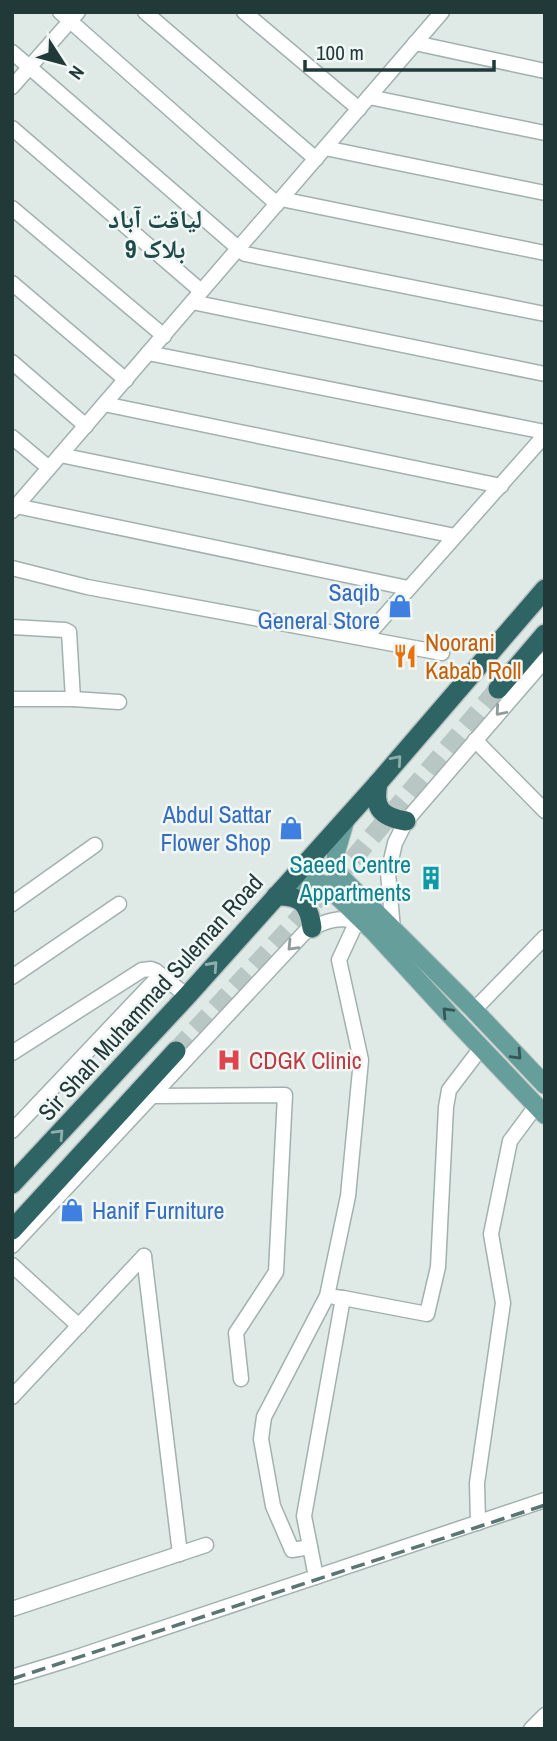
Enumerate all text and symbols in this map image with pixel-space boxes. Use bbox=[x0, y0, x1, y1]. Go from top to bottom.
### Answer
north arrow bbox=[28, 28, 98, 98]
scale bar bbox=[305, 28, 494, 72]
text: 100 m bbox=[316, 38, 364, 67]
text: N bbox=[63, 61, 91, 85]
district label: لیاقت آباد بلاک 9 bbox=[108, 201, 202, 266]
place label: Saqib General Store bbox=[257, 576, 380, 636]
shop icon: Saqib General Store bbox=[386, 592, 414, 620]
place label: Noorani Kabab Roll bbox=[425, 626, 521, 686]
restaurant icon: Noorani Kabab Roll bbox=[391, 642, 419, 670]
one-way arrow bbox=[496, 703, 508, 716]
one-way arrow bbox=[389, 756, 401, 769]
place label: Abdul Sattar Flower Shop bbox=[161, 798, 271, 858]
shop icon: Abdul Sattar Flower Shop bbox=[277, 814, 305, 842]
place label: Saeed Centre Appartments bbox=[290, 848, 411, 908]
building icon: Saeed Centre Appartments bbox=[417, 864, 445, 892]
street label: Sir Shah Muhammad Suleman Road bbox=[31, 867, 269, 1127]
one-way arrow bbox=[287, 938, 300, 951]
one-way arrow bbox=[205, 962, 217, 975]
one-way arrow bbox=[443, 1007, 455, 1020]
place label: CDGK Clinic bbox=[249, 1044, 362, 1076]
hospital icon: CDGK Clinic bbox=[215, 1046, 243, 1074]
one-way arrow bbox=[508, 1047, 521, 1060]
one-way arrow bbox=[50, 1129, 63, 1142]
place label: Hanif Furniture bbox=[92, 1194, 224, 1226]
shop icon: Hanif Furniture bbox=[58, 1196, 86, 1224]

